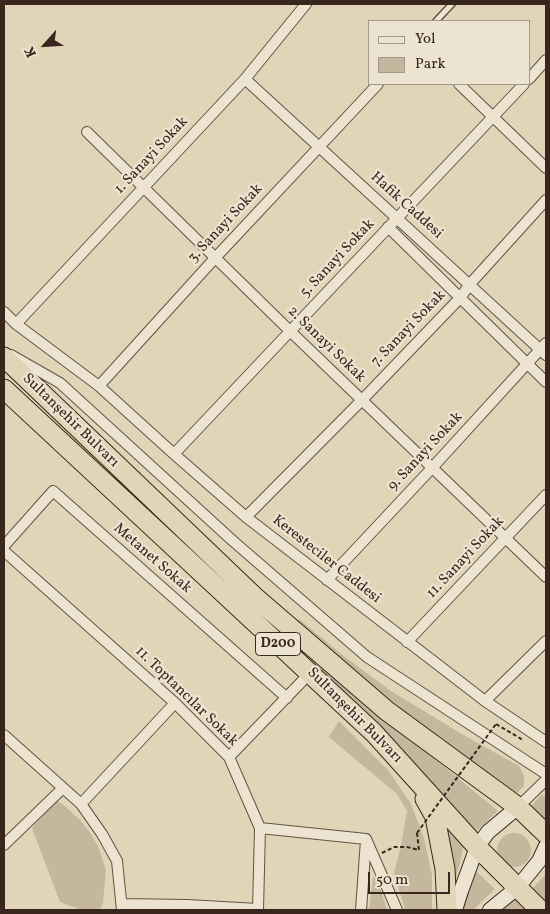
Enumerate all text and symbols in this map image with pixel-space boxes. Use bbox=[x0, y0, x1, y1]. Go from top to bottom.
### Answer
north arrow bbox=[20, 20, 70, 70]
legend bbox=[368, 20, 530, 85]
text: Yol bbox=[415, 29, 435, 50]
text: K bbox=[20, 43, 42, 61]
text: Park bbox=[415, 54, 446, 75]
street label: 1. Sanayi Sokak bbox=[111, 113, 193, 199]
street label: Hafik Caddesi bbox=[366, 169, 446, 243]
street label: 3. Sanayi Sokak bbox=[185, 181, 267, 267]
street label: 5. Sanayi Sokak bbox=[297, 216, 379, 302]
street label: 7. Sanayi Sokak bbox=[368, 287, 450, 371]
street label: 2. Sanayi Sokak bbox=[283, 303, 369, 387]
street label: Sultanşehir Bulvarı bbox=[18, 370, 122, 472]
street label: 9. Sanayi Sokak bbox=[385, 409, 467, 495]
street label: Keresteciler Caddesi bbox=[268, 512, 384, 608]
street label: 11. Sanayi Sokak bbox=[423, 513, 509, 603]
street label: Metanet Sokak bbox=[109, 520, 195, 598]
road number: D200 bbox=[256, 633, 300, 656]
street label: 11. Toptancılar Sokak bbox=[131, 643, 241, 751]
street label: Sultanşehir Bulvarı bbox=[302, 664, 406, 768]
scale bar bbox=[370, 862, 452, 894]
text: 50 m bbox=[376, 870, 408, 891]

